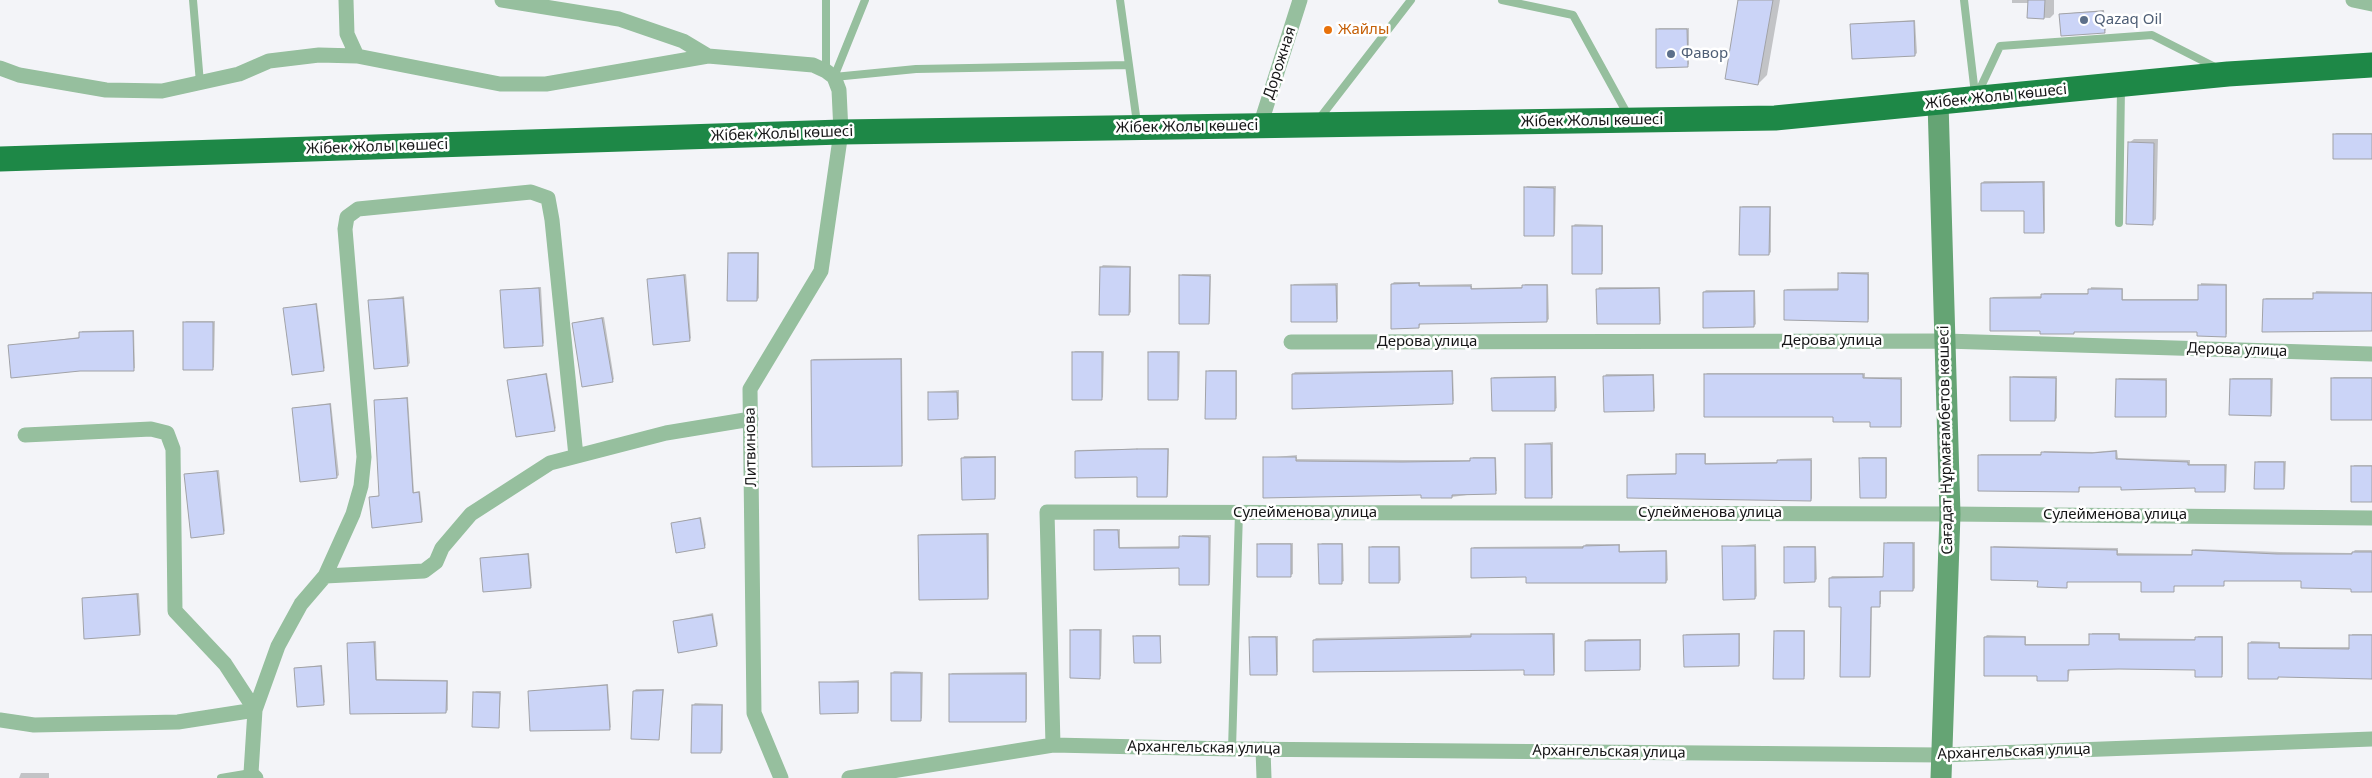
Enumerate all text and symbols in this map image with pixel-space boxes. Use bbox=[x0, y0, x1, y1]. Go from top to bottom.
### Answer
place label: Qazaq Oil bbox=[2094, 11, 2162, 29]
marker: Qazaq Oil bbox=[2078, 14, 2090, 26]
place label: Жайлы bbox=[1338, 21, 1389, 39]
street label: Дорожная bbox=[1260, 24, 1300, 102]
marker: Жайлы bbox=[1322, 24, 1334, 36]
place label: Фавор bbox=[1681, 45, 1728, 63]
marker: Фавор bbox=[1665, 48, 1677, 60]
street label: Жібек Жолы көшесі bbox=[1924, 81, 2068, 113]
street label: Жібек Жолы көшесі bbox=[1521, 111, 1663, 131]
street label: Жібек Жолы көшесі bbox=[1116, 117, 1258, 137]
street label: Жібек Жолы көшесі bbox=[710, 123, 854, 145]
street label: Жібек Жолы көшесі bbox=[305, 136, 449, 158]
street label: Сағадат Нұрмағамбетов көшесі bbox=[1935, 325, 1957, 555]
street label: Дерова улица bbox=[1782, 332, 1882, 350]
street label: Дерова улица bbox=[1377, 333, 1477, 351]
street label: Дерова улица bbox=[2186, 339, 2288, 361]
street label: Литвинова bbox=[741, 407, 761, 487]
street label: Сулейменова улица bbox=[1233, 504, 1377, 522]
street label: Сулейменова улица bbox=[1638, 504, 1782, 522]
street label: Сулейменова улица bbox=[2043, 506, 2187, 524]
street label: Архангельская улица bbox=[1127, 738, 1281, 758]
street label: Архангельская улица bbox=[1937, 740, 2091, 764]
street label: Архангельская улица bbox=[1532, 742, 1686, 762]

